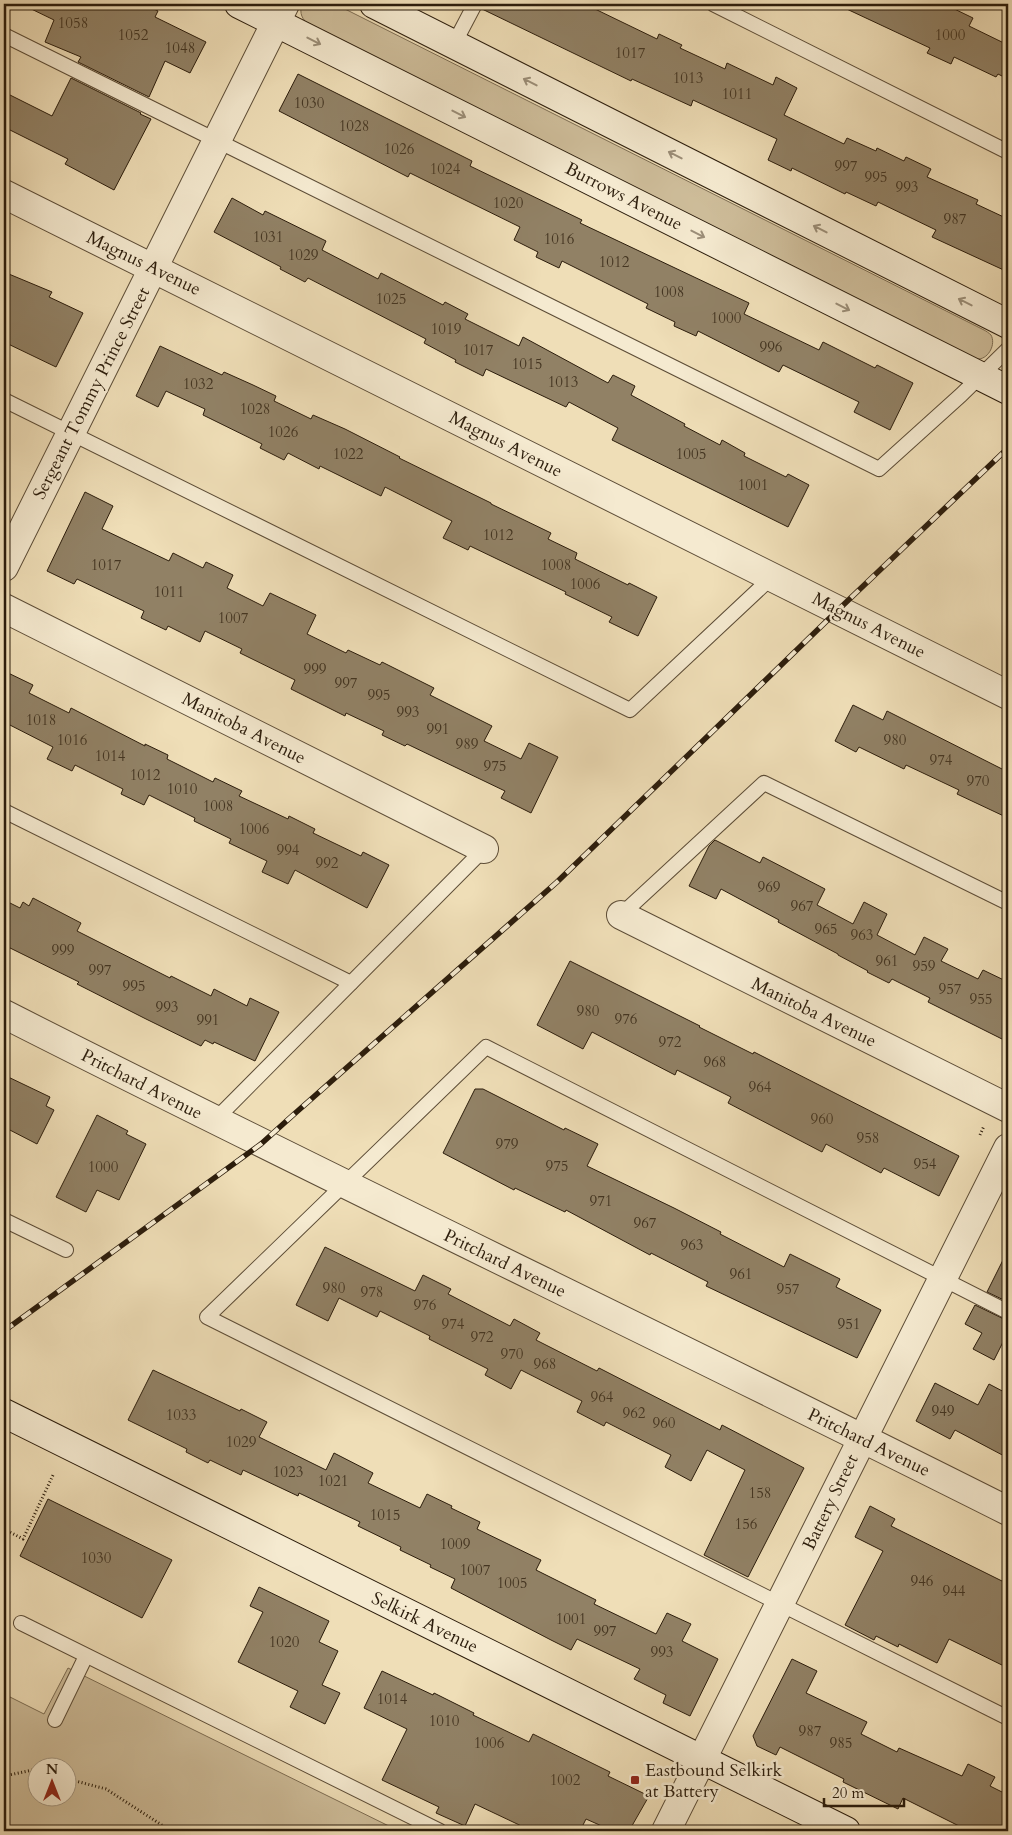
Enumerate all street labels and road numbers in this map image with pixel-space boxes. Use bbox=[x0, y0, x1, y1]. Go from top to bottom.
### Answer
street label: Burrows Avenue bbox=[561, 156, 687, 237]
street label: Magnus Avenue bbox=[83, 225, 205, 302]
street label: Sergeant Tommy Prince Street bbox=[27, 282, 156, 504]
street label: Magnus Avenue bbox=[445, 405, 567, 484]
street label: Magnus Avenue bbox=[808, 586, 930, 665]
street label: Manitoba Avenue bbox=[177, 686, 310, 770]
street label: Manitoba Avenue bbox=[747, 971, 880, 1054]
street label: Pritchard Avenue bbox=[77, 1043, 207, 1126]
street label: Pritchard Avenue bbox=[439, 1223, 570, 1304]
street label: Pritchard Avenue bbox=[803, 1402, 934, 1483]
street label: Battery Street bbox=[796, 1450, 865, 1554]
street label: Selkirk Avenue bbox=[367, 1586, 482, 1659]

